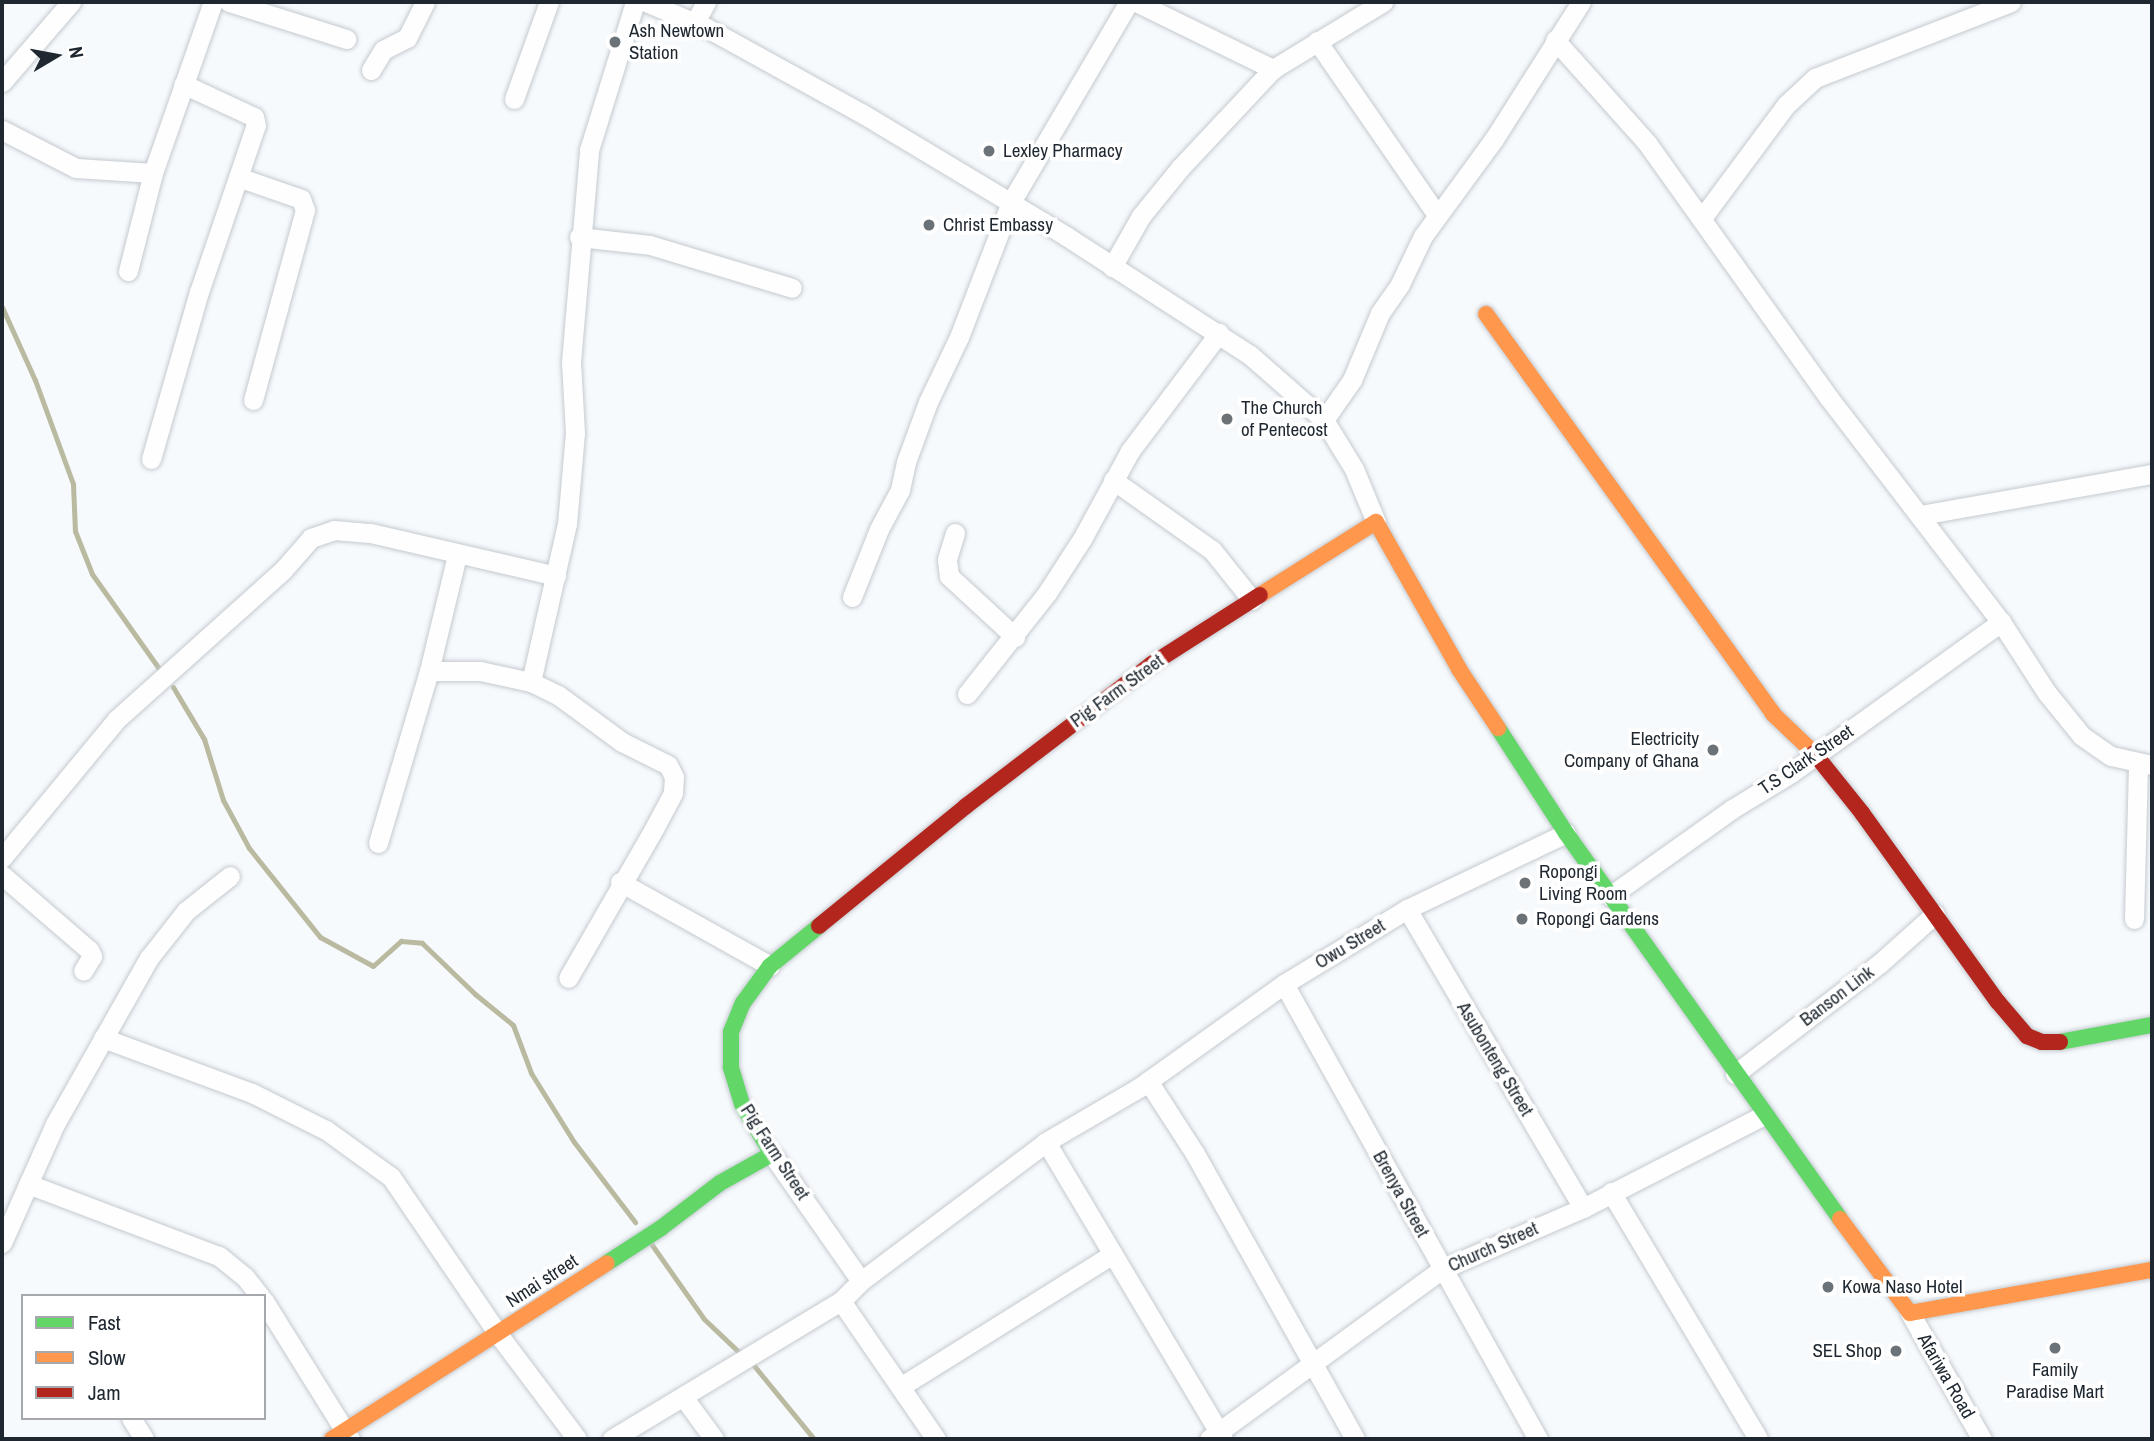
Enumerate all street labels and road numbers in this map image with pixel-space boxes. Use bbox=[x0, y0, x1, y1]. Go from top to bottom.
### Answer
street label: Pig Farm Street bbox=[1066, 650, 1168, 732]
street label: T.S Clark Street bbox=[1754, 720, 1858, 800]
street label: Owu Street bbox=[1311, 914, 1389, 974]
street label: Banson Link bbox=[1796, 961, 1878, 1031]
street label: Asubonteng Street bbox=[1452, 998, 1538, 1120]
street label: Pig Farm Street bbox=[736, 1100, 814, 1204]
street label: Brenya Street bbox=[1368, 1147, 1434, 1241]
street label: Church Street bbox=[1444, 1217, 1542, 1277]
street label: Nmai street bbox=[502, 1250, 582, 1312]
street label: Afariwa Road bbox=[1913, 1329, 1979, 1423]

